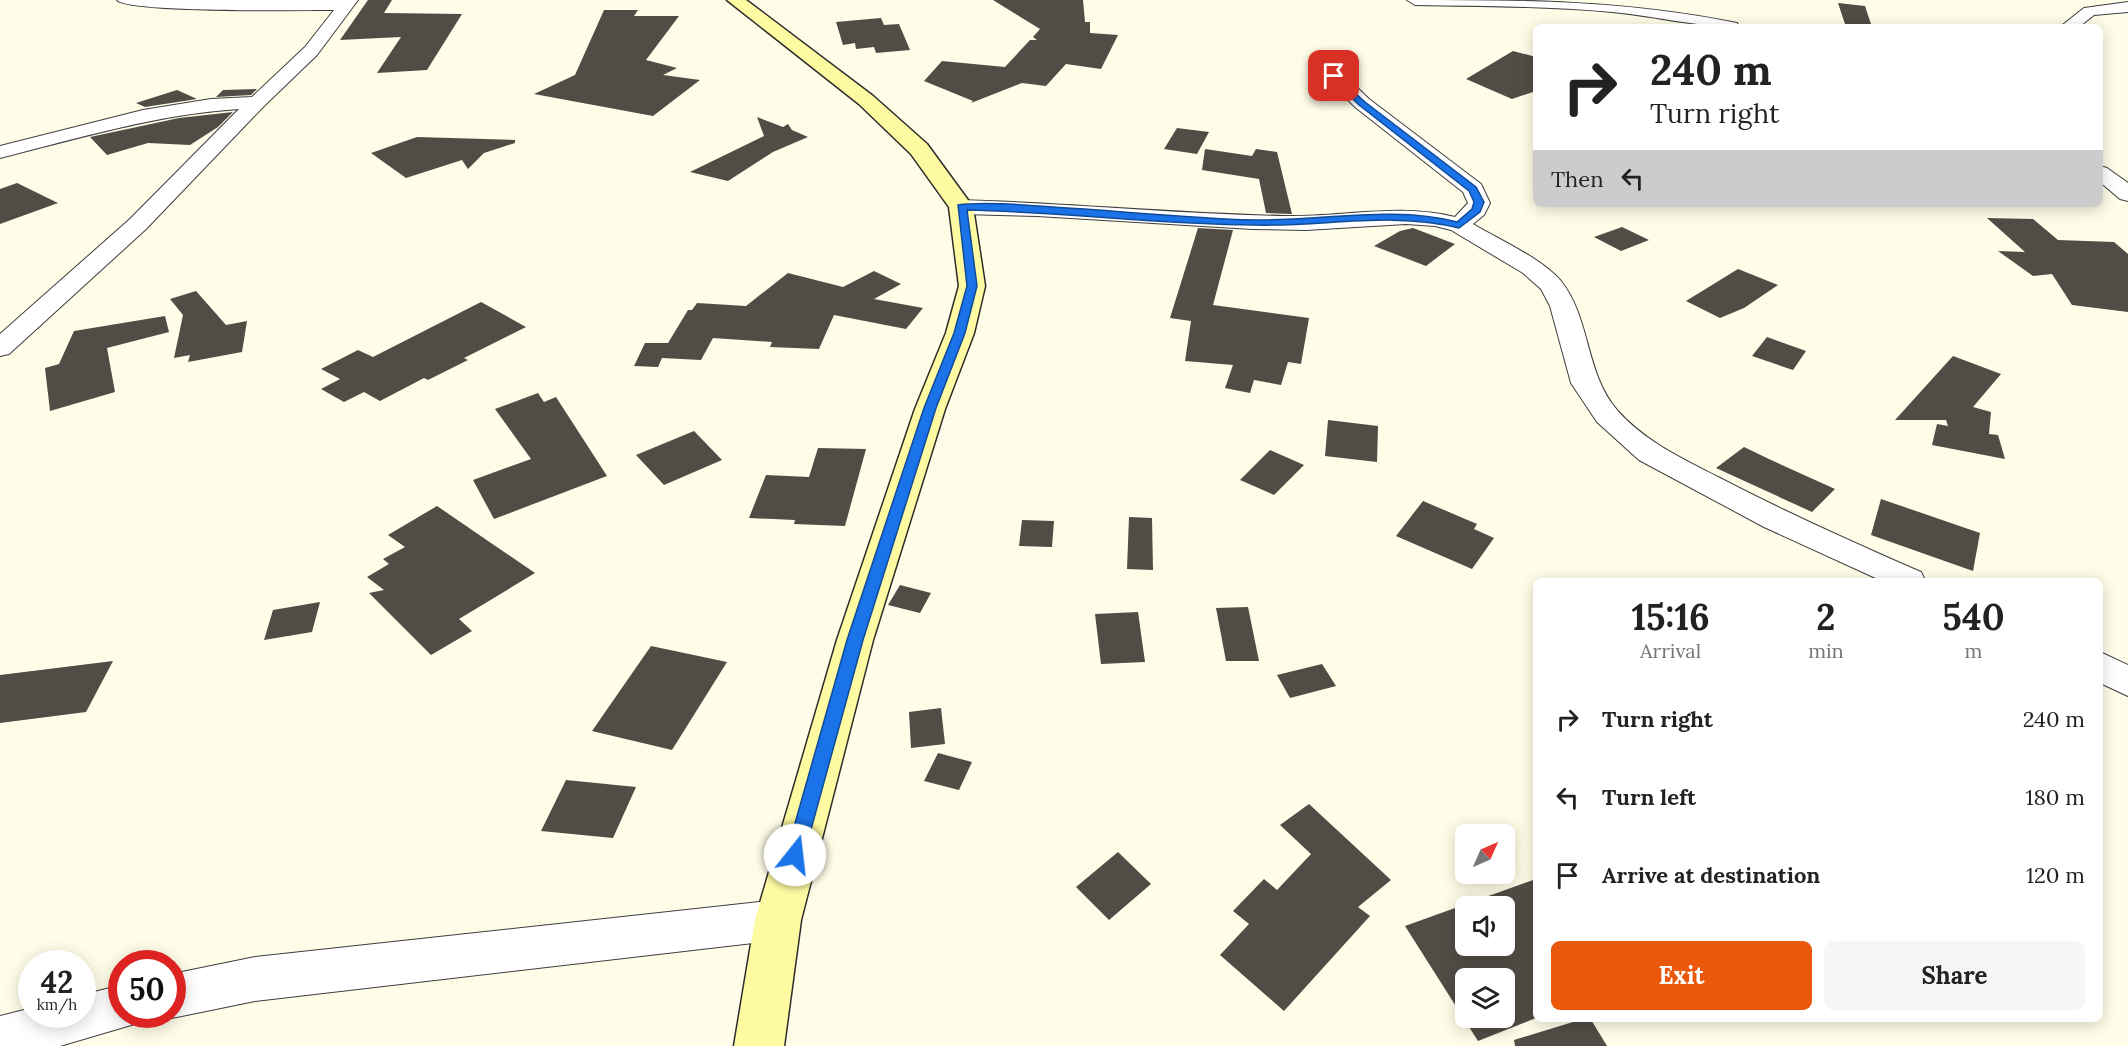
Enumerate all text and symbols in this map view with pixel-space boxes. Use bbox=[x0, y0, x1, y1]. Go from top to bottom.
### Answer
text: 240 m bbox=[1650, 43, 1772, 97]
icon: right bbox=[1551, 48, 1629, 126]
pin bbox=[1308, 50, 1359, 101]
icon: arrive bbox=[1317, 59, 1350, 92]
text: Turn right bbox=[1650, 96, 1779, 130]
icon: left bbox=[1616, 162, 1649, 195]
text: Then bbox=[1551, 165, 1604, 193]
text: 15:16 bbox=[1631, 594, 1710, 640]
text: 2 bbox=[1816, 594, 1836, 640]
text: 540 bbox=[1942, 594, 2005, 640]
text: Arrival bbox=[1640, 638, 1701, 663]
text: min bbox=[1808, 638, 1844, 663]
text: m bbox=[1964, 638, 1982, 663]
icon: right bbox=[1551, 703, 1584, 736]
text: Turn right bbox=[1602, 705, 1713, 733]
text: 240 m bbox=[2023, 705, 2085, 733]
icon: left bbox=[1551, 781, 1584, 814]
text: Turn left bbox=[1602, 783, 1696, 811]
text: 180 m bbox=[2026, 783, 2085, 811]
position arrow bbox=[763, 823, 827, 887]
north arrow bbox=[1455, 824, 1515, 884]
map controls bbox=[1455, 824, 1515, 1028]
icon: arrive bbox=[1551, 859, 1584, 892]
text: Arrive at destination bbox=[1602, 861, 1820, 889]
text: 120 m bbox=[2026, 861, 2085, 889]
button: sound bbox=[1455, 896, 1515, 956]
button: Exit bbox=[1551, 941, 1812, 1010]
button: Share bbox=[1824, 941, 2085, 1010]
speed limit sign: 50 bbox=[108, 950, 186, 1028]
text: 42 bbox=[41, 963, 73, 1001]
button: layers bbox=[1455, 968, 1515, 1028]
text: km/h bbox=[37, 995, 77, 1014]

